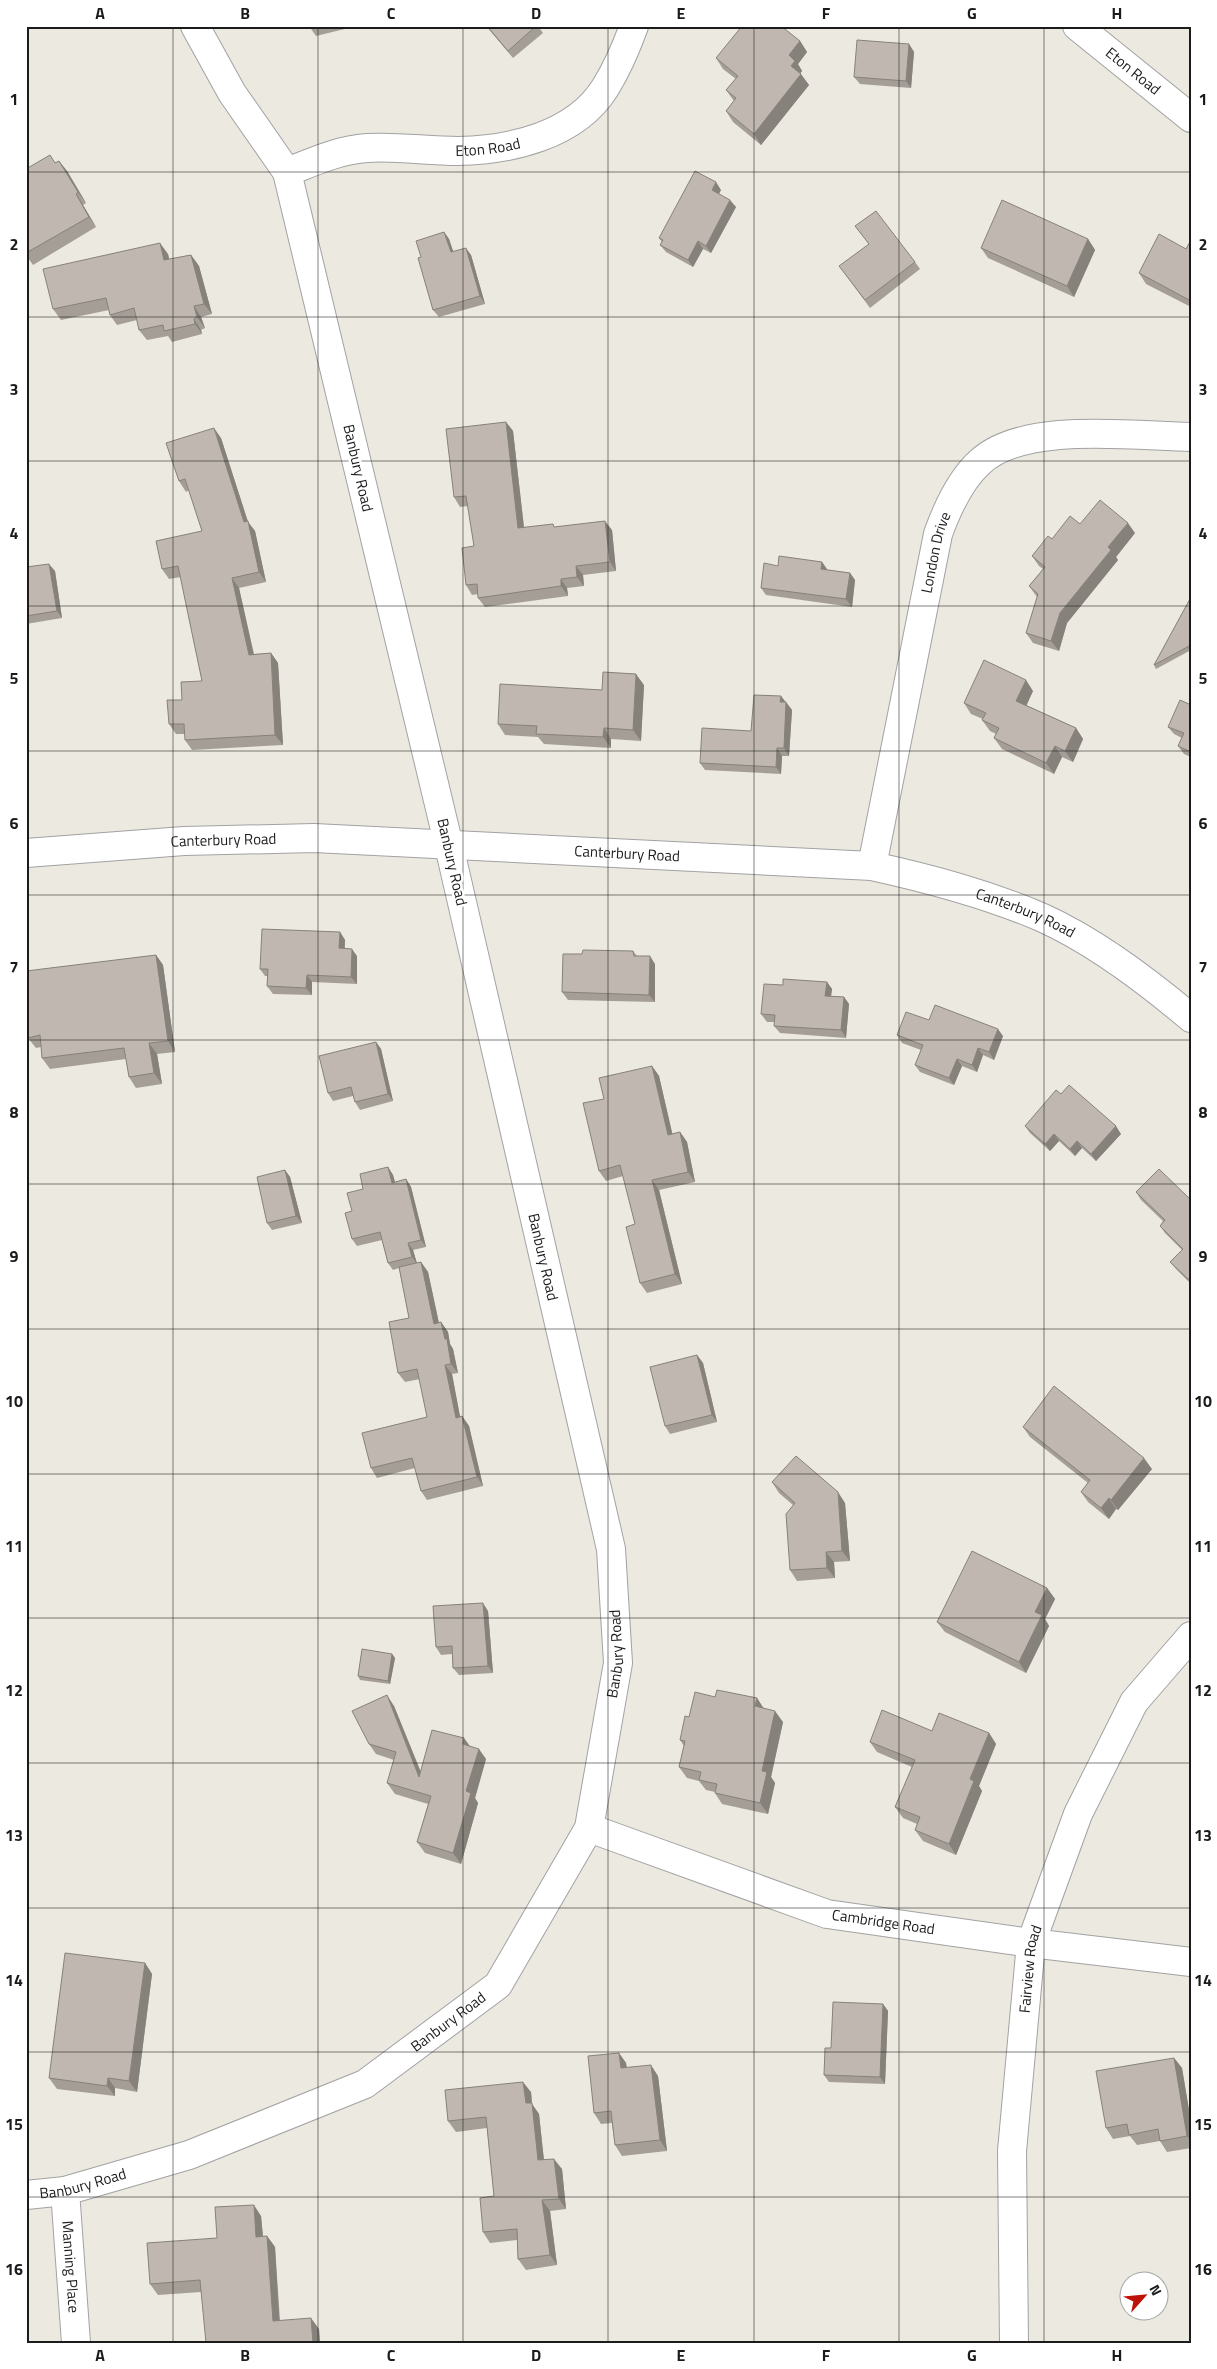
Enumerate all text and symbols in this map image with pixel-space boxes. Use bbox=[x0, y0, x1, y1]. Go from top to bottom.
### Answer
text: A bbox=[95, 1, 105, 25]
text: B bbox=[240, 1, 250, 25]
text: C bbox=[387, 1, 396, 25]
text: D bbox=[531, 1, 541, 25]
text: E bbox=[677, 1, 686, 25]
text: F bbox=[822, 1, 831, 25]
text: G bbox=[967, 1, 977, 25]
text: H bbox=[1112, 1, 1122, 25]
street label: Eton Road bbox=[1101, 41, 1166, 100]
text: 1 bbox=[10, 87, 18, 111]
text: 1 bbox=[1199, 87, 1207, 111]
street label: Eton Road bbox=[455, 131, 523, 162]
text: 2 bbox=[10, 232, 18, 256]
text: 2 bbox=[1199, 232, 1207, 256]
text: 3 bbox=[10, 377, 18, 401]
text: 3 bbox=[1199, 377, 1207, 401]
street label: Banbury Road bbox=[337, 422, 380, 514]
street label: London Drive bbox=[915, 508, 957, 595]
text: 4 bbox=[10, 521, 19, 545]
text: 4 bbox=[1199, 521, 1208, 545]
text: 5 bbox=[10, 666, 19, 690]
text: 5 bbox=[1199, 666, 1208, 690]
text: 6 bbox=[10, 811, 19, 835]
text: 6 bbox=[1199, 811, 1208, 835]
street label: Banbury Road bbox=[431, 816, 474, 908]
street label: Canterbury Road bbox=[170, 827, 277, 853]
street label: Canterbury Road bbox=[574, 839, 681, 867]
street label: Canterbury Road bbox=[973, 882, 1080, 943]
text: 7 bbox=[10, 955, 18, 979]
text: 7 bbox=[1199, 955, 1207, 979]
text: 8 bbox=[10, 1100, 19, 1124]
text: 8 bbox=[1199, 1100, 1208, 1124]
street label: Banbury Road bbox=[522, 1211, 565, 1303]
text: 9 bbox=[10, 1244, 19, 1268]
text: 9 bbox=[1199, 1244, 1208, 1268]
text: 10 bbox=[5, 1389, 23, 1413]
text: 10 bbox=[1194, 1389, 1212, 1413]
text: 11 bbox=[5, 1534, 23, 1558]
text: 11 bbox=[1194, 1534, 1212, 1558]
street label: Banbury Road bbox=[600, 1609, 629, 1700]
text: 12 bbox=[5, 1678, 23, 1702]
text: 12 bbox=[1194, 1678, 1212, 1702]
text: 13 bbox=[5, 1823, 23, 1847]
text: 13 bbox=[1194, 1823, 1212, 1847]
street label: Cambridge Road bbox=[831, 1903, 936, 1940]
street label: Fairview Road bbox=[1013, 1922, 1048, 2014]
text: 14 bbox=[5, 1968, 23, 1992]
text: 14 bbox=[1194, 1968, 1212, 1992]
street label: Banbury Road bbox=[406, 1986, 491, 2057]
text: 15 bbox=[5, 2112, 23, 2136]
text: 15 bbox=[1194, 2112, 1212, 2136]
street label: Banbury Road bbox=[38, 2162, 129, 2205]
street label: Manning Place bbox=[56, 2220, 86, 2314]
text: 16 bbox=[5, 2257, 23, 2281]
text: 16 bbox=[1194, 2257, 1212, 2281]
north arrow bbox=[1120, 2272, 1170, 2322]
text: N bbox=[1144, 2281, 1168, 2299]
text: A bbox=[95, 2343, 105, 2367]
text: B bbox=[240, 2343, 250, 2367]
text: C bbox=[387, 2343, 396, 2367]
text: D bbox=[531, 2343, 541, 2367]
text: E bbox=[677, 2343, 686, 2367]
text: F bbox=[822, 2343, 831, 2367]
text: G bbox=[967, 2343, 977, 2367]
text: H bbox=[1112, 2343, 1122, 2367]

